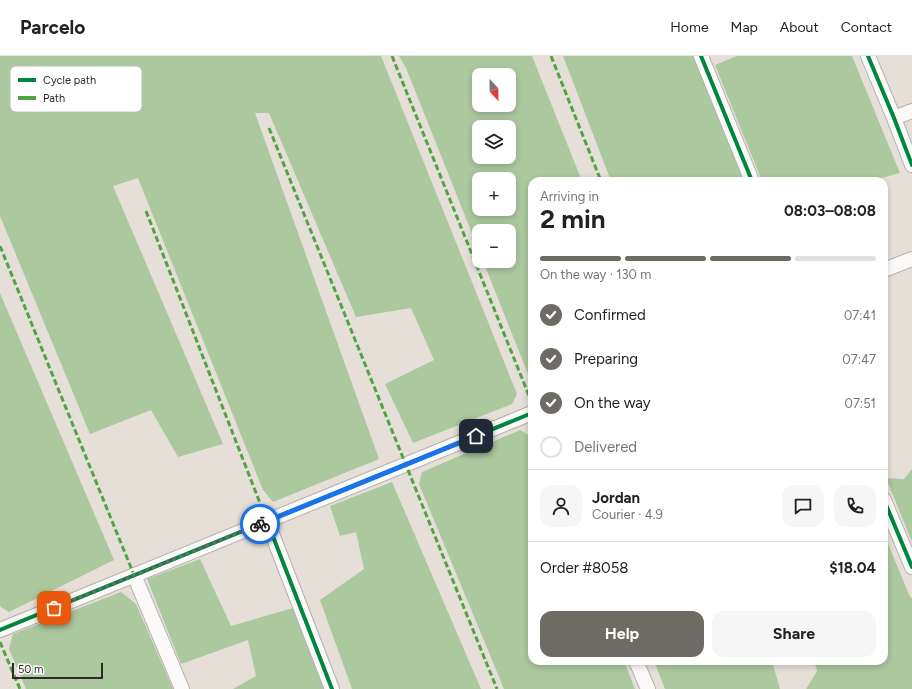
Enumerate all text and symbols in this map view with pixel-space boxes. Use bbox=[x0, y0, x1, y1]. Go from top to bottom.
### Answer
text: Parcelo bbox=[20, 16, 85, 39]
text: Home bbox=[670, 19, 709, 36]
text: Map bbox=[731, 19, 758, 36]
text: About bbox=[780, 19, 819, 36]
text: Contact bbox=[841, 19, 892, 36]
legend bbox=[10, 66, 142, 112]
north arrow bbox=[472, 68, 516, 112]
map controls bbox=[472, 68, 516, 268]
text: Cycle path bbox=[43, 74, 96, 87]
text: Path bbox=[43, 92, 65, 105]
button: layers bbox=[472, 120, 516, 164]
button: + bbox=[472, 172, 516, 216]
text: Arriving in bbox=[540, 189, 599, 204]
text: 08:03–08:08 bbox=[784, 202, 876, 220]
text: 2 min bbox=[540, 203, 606, 235]
button: − bbox=[472, 224, 516, 268]
text: On the way · 130 m bbox=[540, 267, 651, 282]
icon: check bbox=[540, 304, 562, 326]
text: Confirmed bbox=[574, 306, 646, 324]
text: 07:41 bbox=[844, 308, 876, 323]
icon: check bbox=[540, 348, 562, 370]
text: Preparing bbox=[574, 350, 638, 368]
text: 07:47 bbox=[842, 352, 876, 367]
icon: check bbox=[540, 392, 562, 414]
text: On the way bbox=[574, 394, 651, 412]
text: 07:51 bbox=[845, 396, 876, 411]
pin bbox=[459, 419, 493, 453]
icon: home bbox=[465, 425, 487, 447]
text: Delivered bbox=[574, 438, 637, 456]
button: person bbox=[540, 485, 582, 527]
button: chat bbox=[782, 485, 824, 527]
button: phone bbox=[834, 485, 876, 527]
text: Jordan bbox=[592, 489, 640, 507]
courier bbox=[240, 504, 280, 544]
text: Courier · 4.9 bbox=[592, 507, 663, 522]
icon: bike bbox=[249, 513, 271, 535]
text: Order #8058 bbox=[540, 559, 629, 577]
text: $18.04 bbox=[829, 559, 876, 577]
pin bbox=[37, 591, 71, 625]
icon: bag bbox=[43, 597, 65, 619]
button: Help bbox=[540, 611, 704, 657]
button: Share bbox=[712, 611, 876, 657]
scale bar bbox=[12, 661, 103, 680]
text: 50 m bbox=[18, 663, 43, 676]

